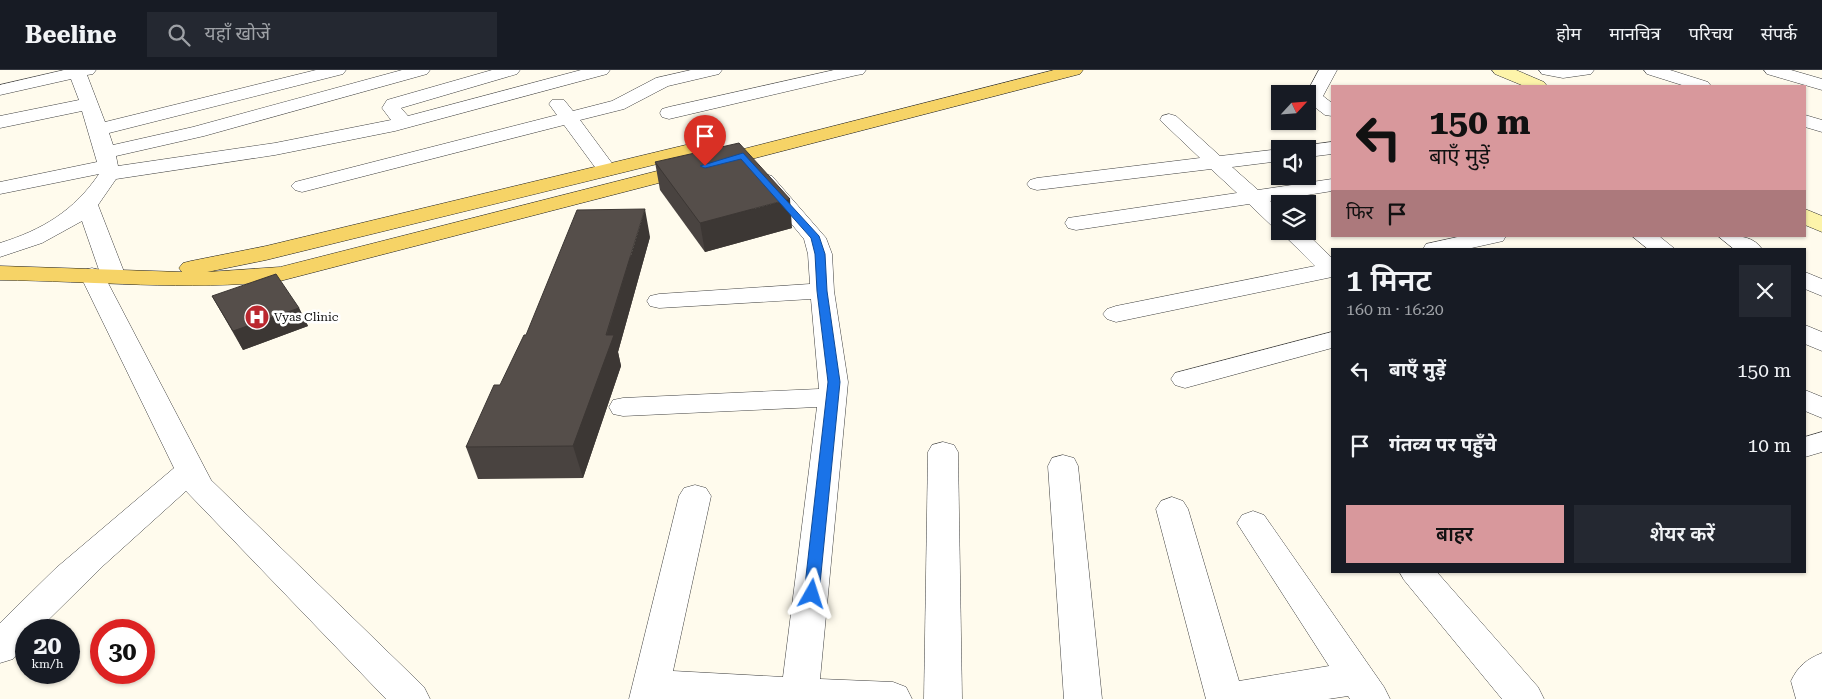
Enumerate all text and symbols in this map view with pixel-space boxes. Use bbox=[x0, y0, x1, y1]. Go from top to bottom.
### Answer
search box bbox=[147, 12, 497, 57]
text: Beeline bbox=[25, 21, 117, 49]
icon: search bbox=[165, 21, 193, 49]
text: यहाँ खोजें bbox=[205, 22, 270, 45]
text: होम bbox=[1556, 23, 1581, 44]
text: मानचित्र bbox=[1609, 23, 1661, 44]
text: परिचय bbox=[1689, 23, 1733, 44]
text: संपर्क bbox=[1761, 23, 1797, 44]
north arrow bbox=[1271, 85, 1316, 130]
map controls bbox=[1271, 85, 1316, 240]
text: 150 m bbox=[1429, 102, 1530, 143]
icon: left bbox=[1346, 105, 1411, 170]
pin bbox=[684, 115, 726, 166]
icon: arrive bbox=[691, 122, 719, 150]
button: sound bbox=[1271, 140, 1316, 185]
text: बाएँ मुड़ें bbox=[1429, 144, 1490, 169]
button: layers bbox=[1271, 195, 1316, 240]
icon: arrive bbox=[1383, 200, 1411, 228]
text: फिर bbox=[1346, 201, 1373, 224]
text: 1 मिनट bbox=[1346, 263, 1431, 298]
button: close bbox=[1739, 265, 1791, 317]
text: 160 m · 16:20 bbox=[1346, 300, 1444, 319]
hospital icon: Vyas Clinic bbox=[244, 304, 270, 330]
place label: Vyas Clinic bbox=[274, 310, 339, 324]
icon: left bbox=[1346, 357, 1374, 385]
text: बाएँ मुड़ें bbox=[1389, 358, 1446, 381]
text: 150 m bbox=[1737, 359, 1791, 382]
icon: arrive bbox=[1346, 432, 1374, 460]
text: गंतव्य पर पहुँचे bbox=[1389, 433, 1496, 456]
text: 10 m bbox=[1748, 434, 1791, 457]
button: बाहर bbox=[1346, 505, 1564, 563]
button: शेयर करें bbox=[1574, 505, 1791, 563]
position arrow bbox=[785, 567, 837, 619]
speed limit sign: 30 bbox=[90, 619, 155, 684]
text: 20 bbox=[33, 631, 62, 660]
text: km/h bbox=[31, 657, 64, 671]

